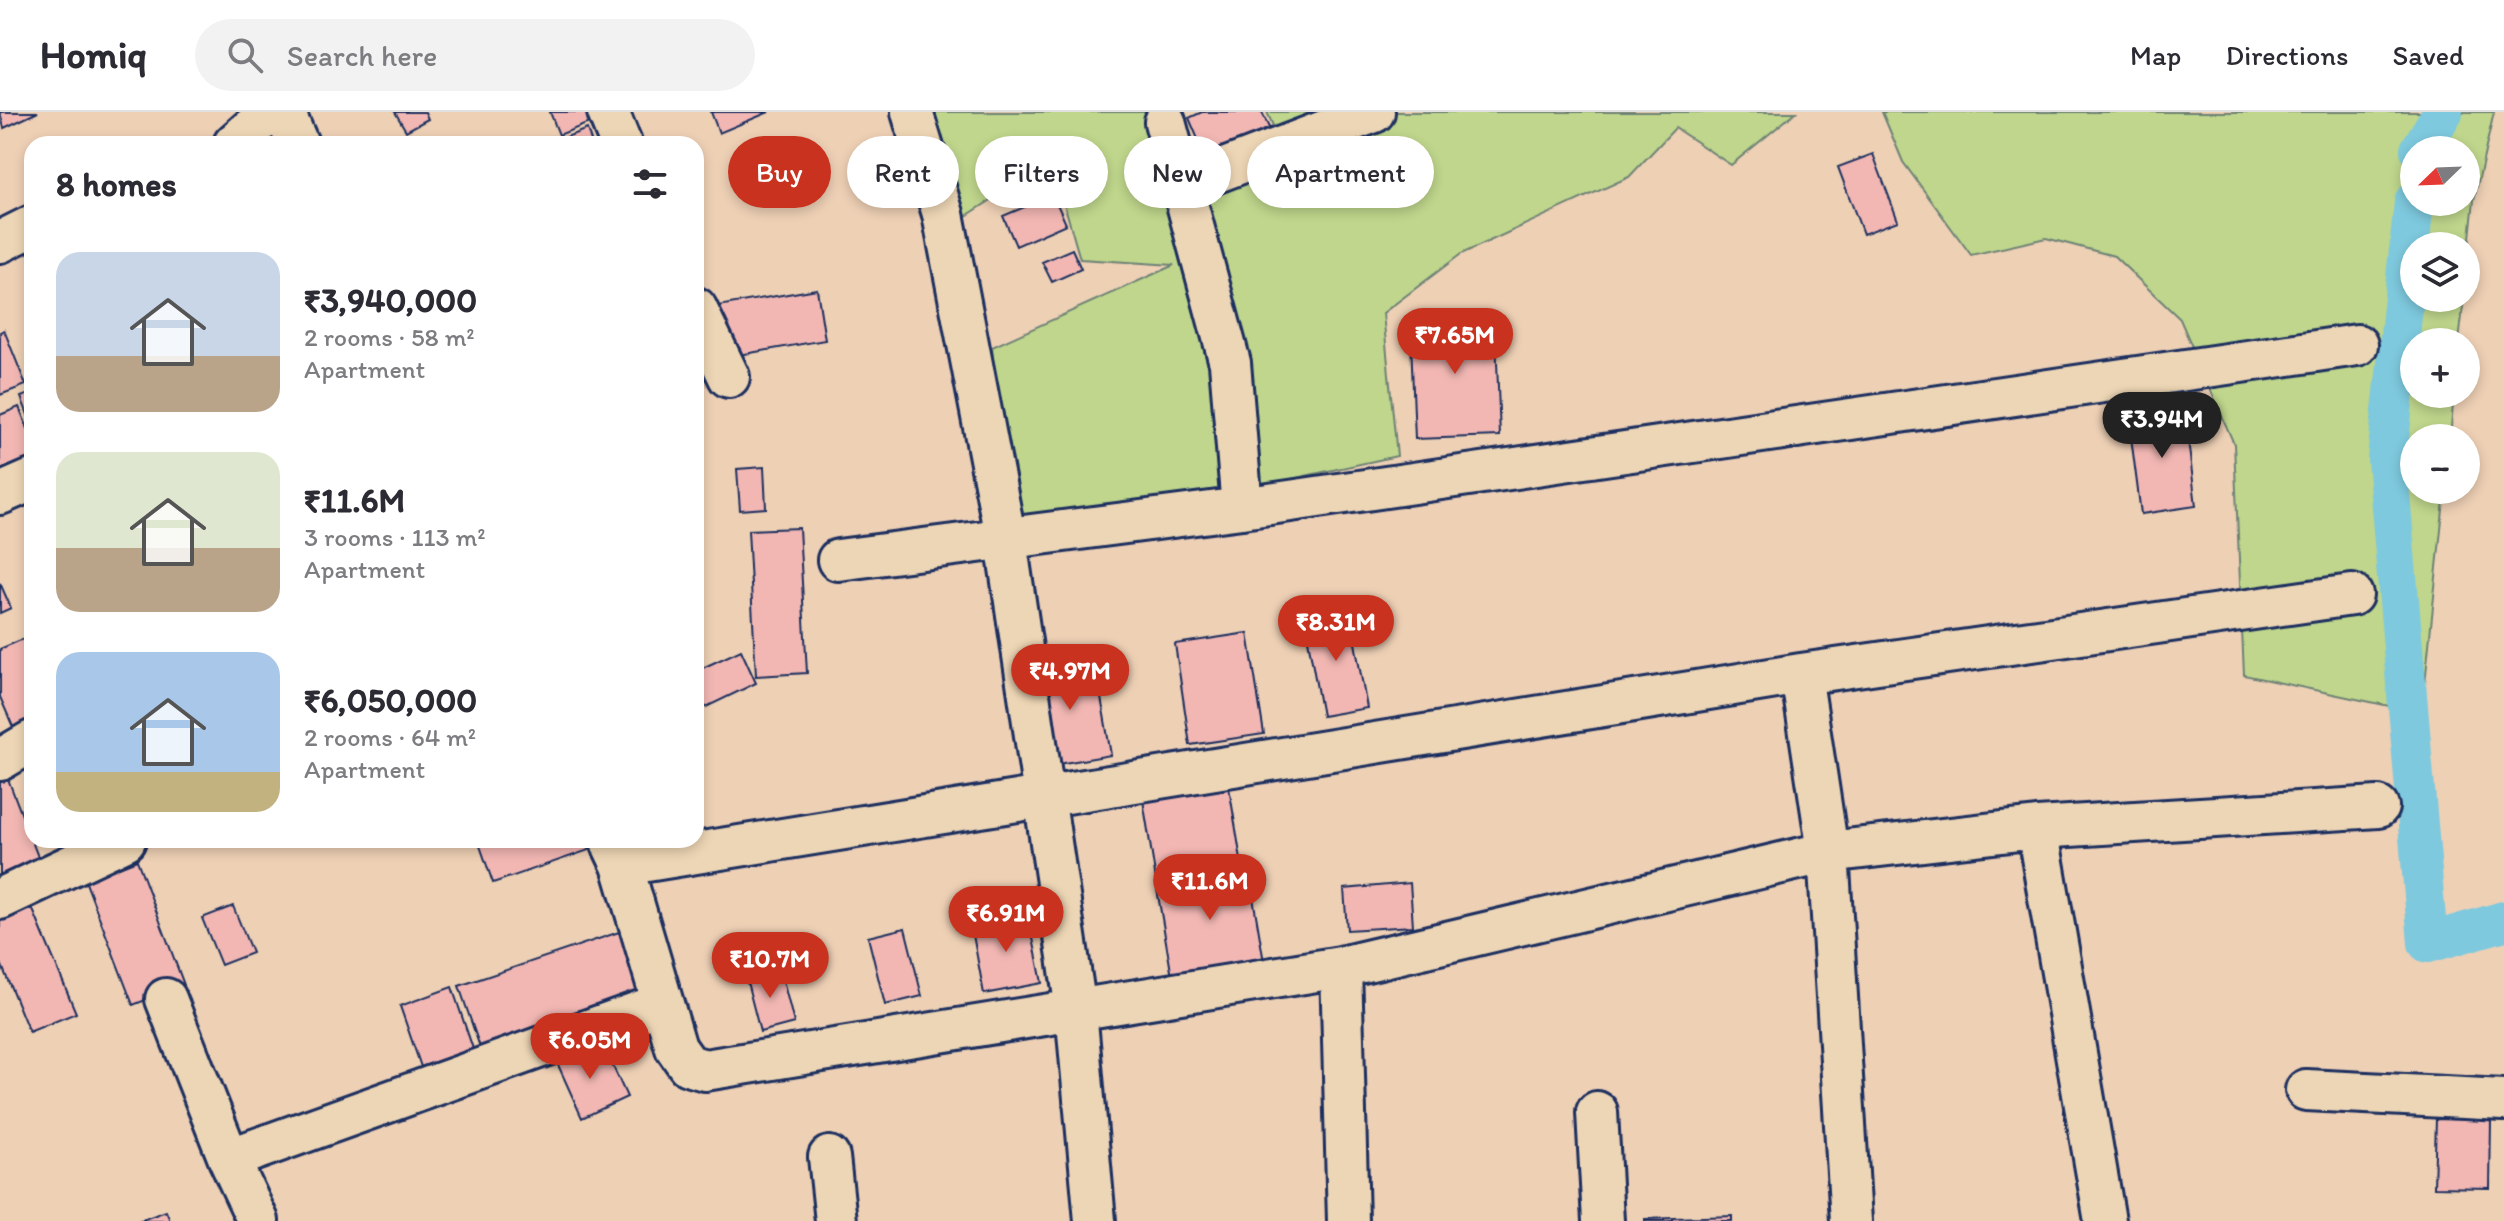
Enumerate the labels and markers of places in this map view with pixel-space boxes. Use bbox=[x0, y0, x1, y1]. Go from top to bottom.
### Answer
pin: ₹7.65M bbox=[1390, 308, 1520, 376]
pin: ₹3.94M bbox=[2097, 392, 2227, 460]
pin: ₹8.31M bbox=[1271, 595, 1401, 663]
pin: ₹4.97M bbox=[1005, 644, 1135, 712]
pin: ₹11.6M bbox=[1145, 854, 1275, 922]
pin: ₹6.91M bbox=[941, 886, 1071, 954]
pin: ₹10.7M bbox=[705, 932, 835, 1000]
pin: ₹6.05M bbox=[525, 1013, 655, 1081]

